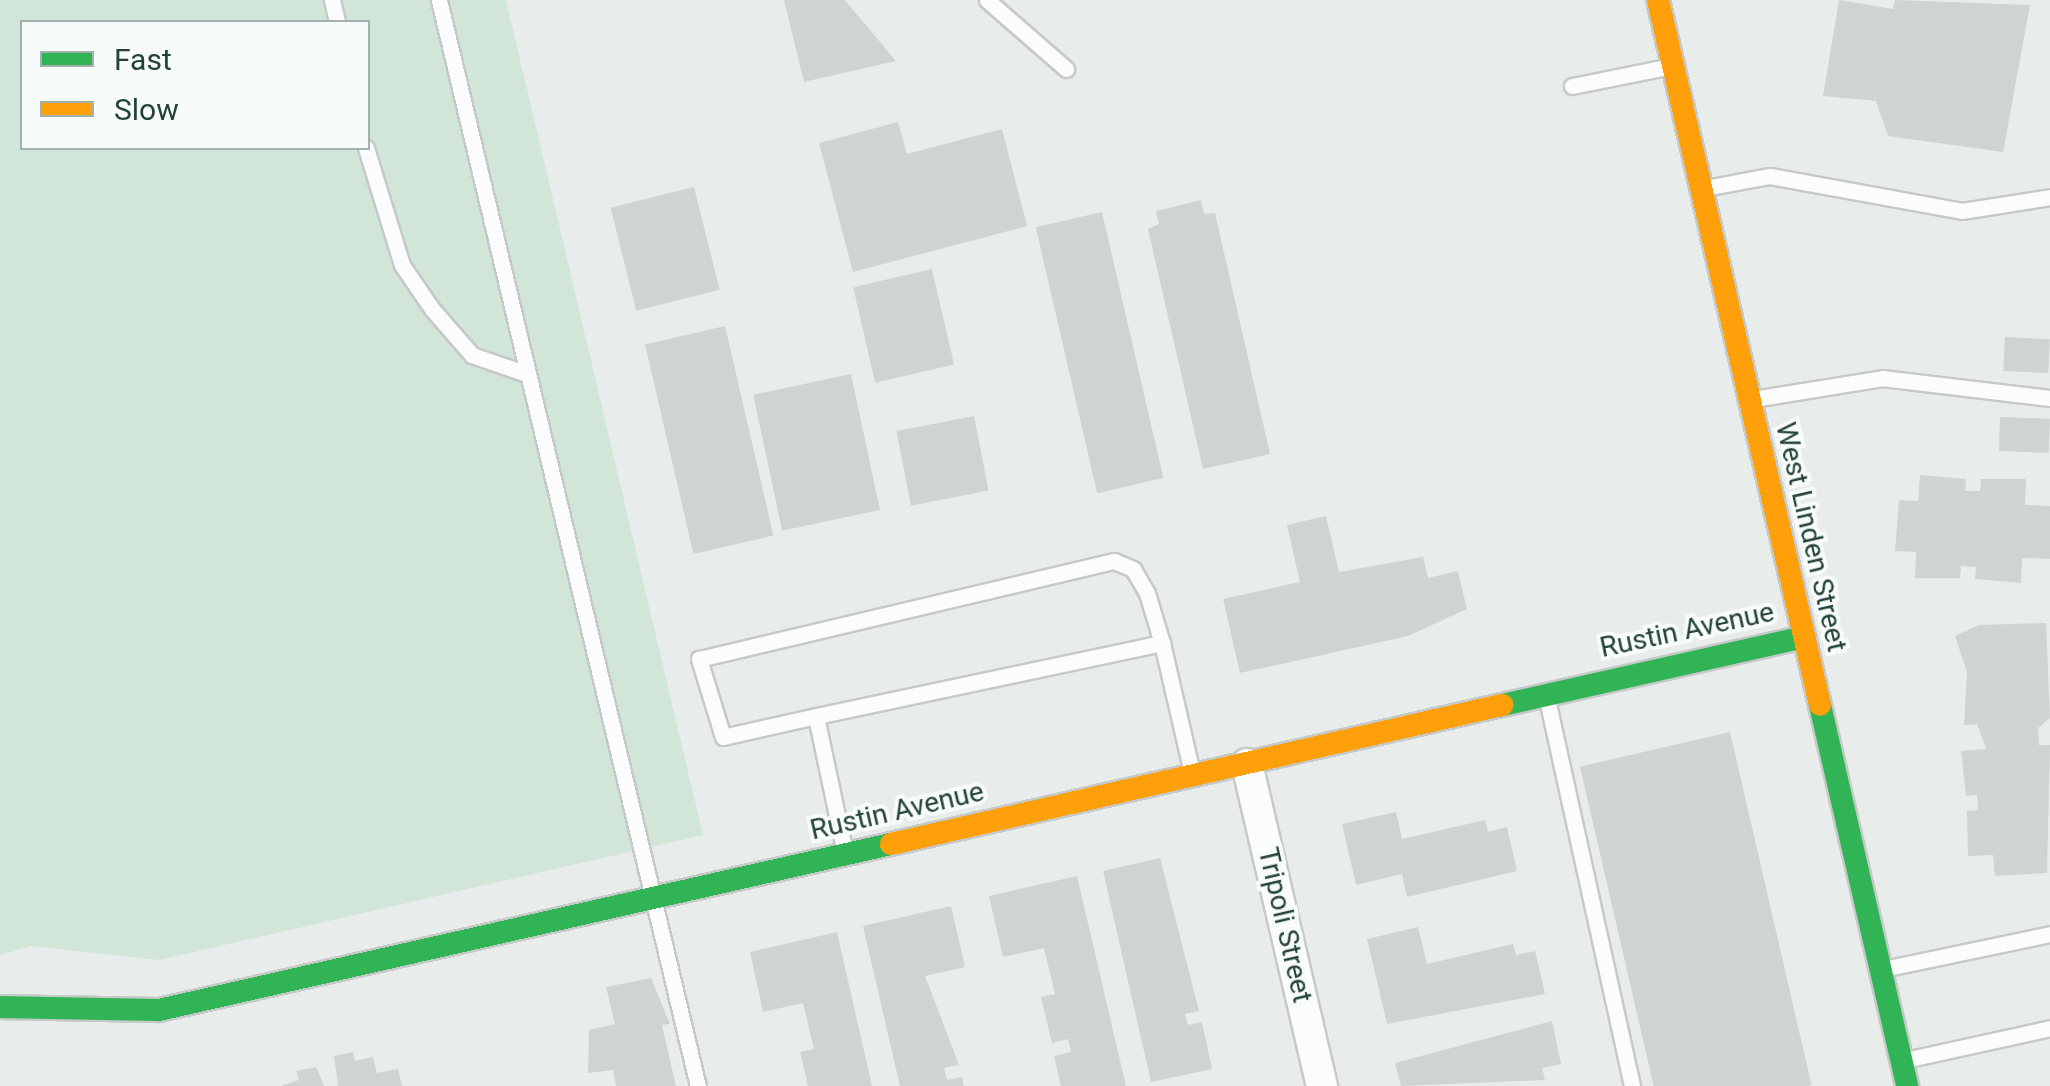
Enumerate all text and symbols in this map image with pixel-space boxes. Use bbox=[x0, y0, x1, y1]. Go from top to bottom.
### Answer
legend bbox=[20, 20, 370, 150]
text: Fast bbox=[114, 42, 172, 77]
text: Slow bbox=[114, 92, 179, 127]
street label: West Linden Street bbox=[1768, 419, 1854, 655]
street label: Rustin Avenue bbox=[1597, 595, 1777, 665]
street label: Rustin Avenue bbox=[807, 775, 987, 847]
street label: Tripoli Street bbox=[1251, 844, 1319, 1006]

